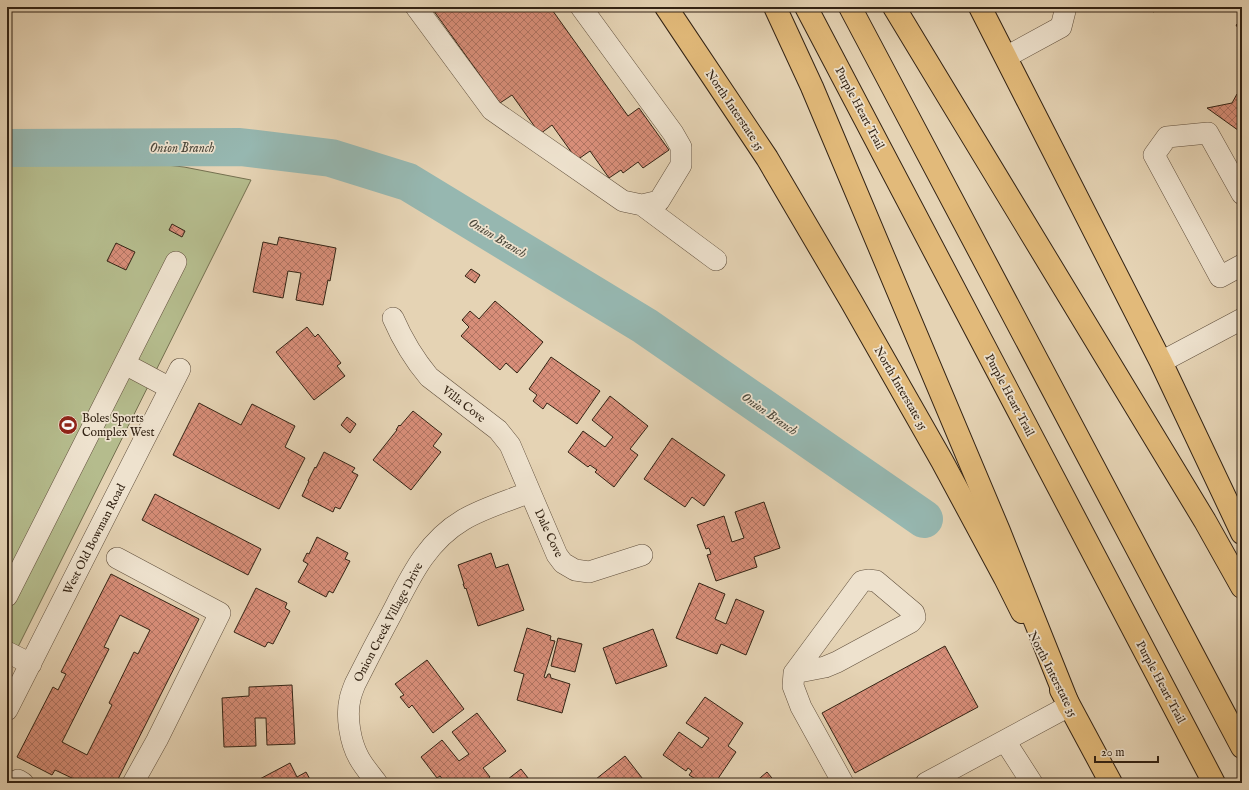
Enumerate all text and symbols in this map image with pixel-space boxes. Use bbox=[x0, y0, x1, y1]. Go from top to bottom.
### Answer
street label: Purple Heart Trail bbox=[831, 64, 888, 153]
street label: North Interstate 35 bbox=[702, 67, 767, 154]
water label: Onion Branch bbox=[150, 140, 215, 157]
water label: Onion Branch bbox=[465, 214, 530, 262]
street label: North Interstate 35 bbox=[871, 344, 931, 433]
street label: Purple Heart Trail bbox=[981, 351, 1038, 440]
street label: Villa Cove bbox=[438, 382, 489, 426]
water label: Onion Branch bbox=[738, 389, 801, 440]
place label: Boles Sports Complex West bbox=[82, 411, 155, 441]
sports icon: Boles Sports Complex West bbox=[57, 414, 79, 436]
street label: West Old Bowman Road bbox=[60, 481, 129, 597]
street label: Dale Cove bbox=[531, 507, 567, 560]
street label: Onion Creek Village Drive bbox=[351, 559, 427, 685]
street label: North Interstate 35 bbox=[1024, 629, 1081, 720]
street label: Purple Heart Trail bbox=[1132, 638, 1189, 727]
scale bar bbox=[1095, 738, 1158, 764]
text: 20 m bbox=[1101, 745, 1124, 760]

